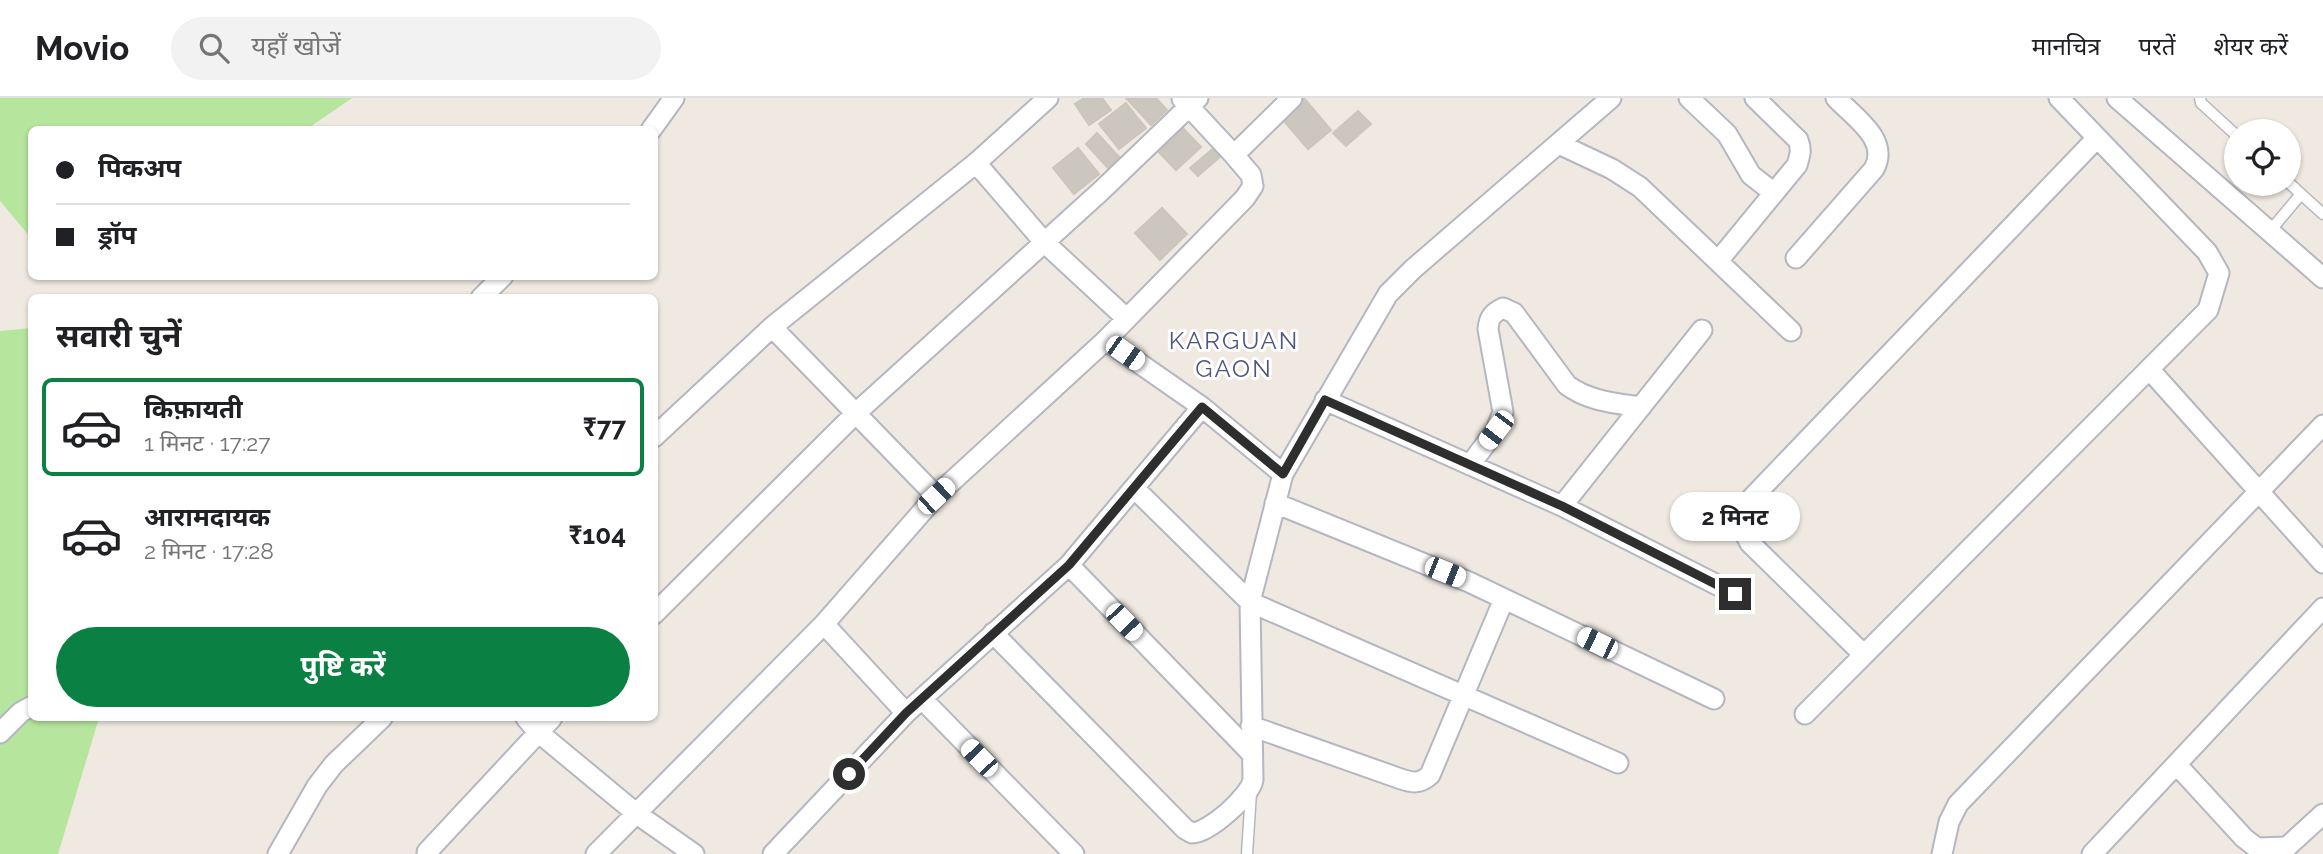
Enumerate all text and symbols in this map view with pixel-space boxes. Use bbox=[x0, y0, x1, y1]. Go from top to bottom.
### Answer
search box bbox=[171, 17, 661, 80]
text: Movio bbox=[35, 29, 129, 68]
icon: search bbox=[195, 29, 233, 67]
text: यहाँ खोजें bbox=[251, 31, 341, 61]
text: मानचित्र bbox=[2032, 32, 2100, 61]
text: परतें bbox=[2138, 32, 2176, 61]
text: शेयर करें bbox=[2214, 32, 2288, 61]
map controls bbox=[2224, 119, 2301, 196]
button: locate bbox=[2224, 119, 2301, 196]
text: पिकअप bbox=[98, 153, 181, 183]
text: ड्रॉप bbox=[98, 220, 136, 250]
text: सवारी चुनें bbox=[56, 317, 181, 354]
district label: KARGUAN GAON bbox=[1169, 326, 1299, 383]
car bbox=[1102, 332, 1149, 374]
text: किफ़ायती bbox=[144, 394, 243, 424]
icon: car bbox=[60, 396, 123, 459]
car bbox=[1475, 407, 1518, 453]
text: ₹77 bbox=[583, 412, 626, 442]
text: 1 मिनट · 17:27 bbox=[144, 429, 271, 456]
car bbox=[914, 474, 959, 518]
callout: 2 मिनट bbox=[1670, 492, 1800, 542]
text: आरामदायक bbox=[144, 502, 270, 532]
text: 2 मिनट bbox=[1702, 503, 1768, 530]
icon: car bbox=[60, 504, 123, 567]
text: ₹104 bbox=[568, 520, 626, 550]
text: 2 मिनट · 17:28 bbox=[144, 537, 274, 564]
car bbox=[1422, 554, 1469, 590]
route end bbox=[1719, 578, 1751, 610]
car bbox=[1102, 600, 1147, 644]
car bbox=[1574, 624, 1621, 662]
button: पुष्टि करें bbox=[56, 627, 630, 707]
car bbox=[957, 736, 1002, 780]
route start bbox=[833, 758, 865, 790]

